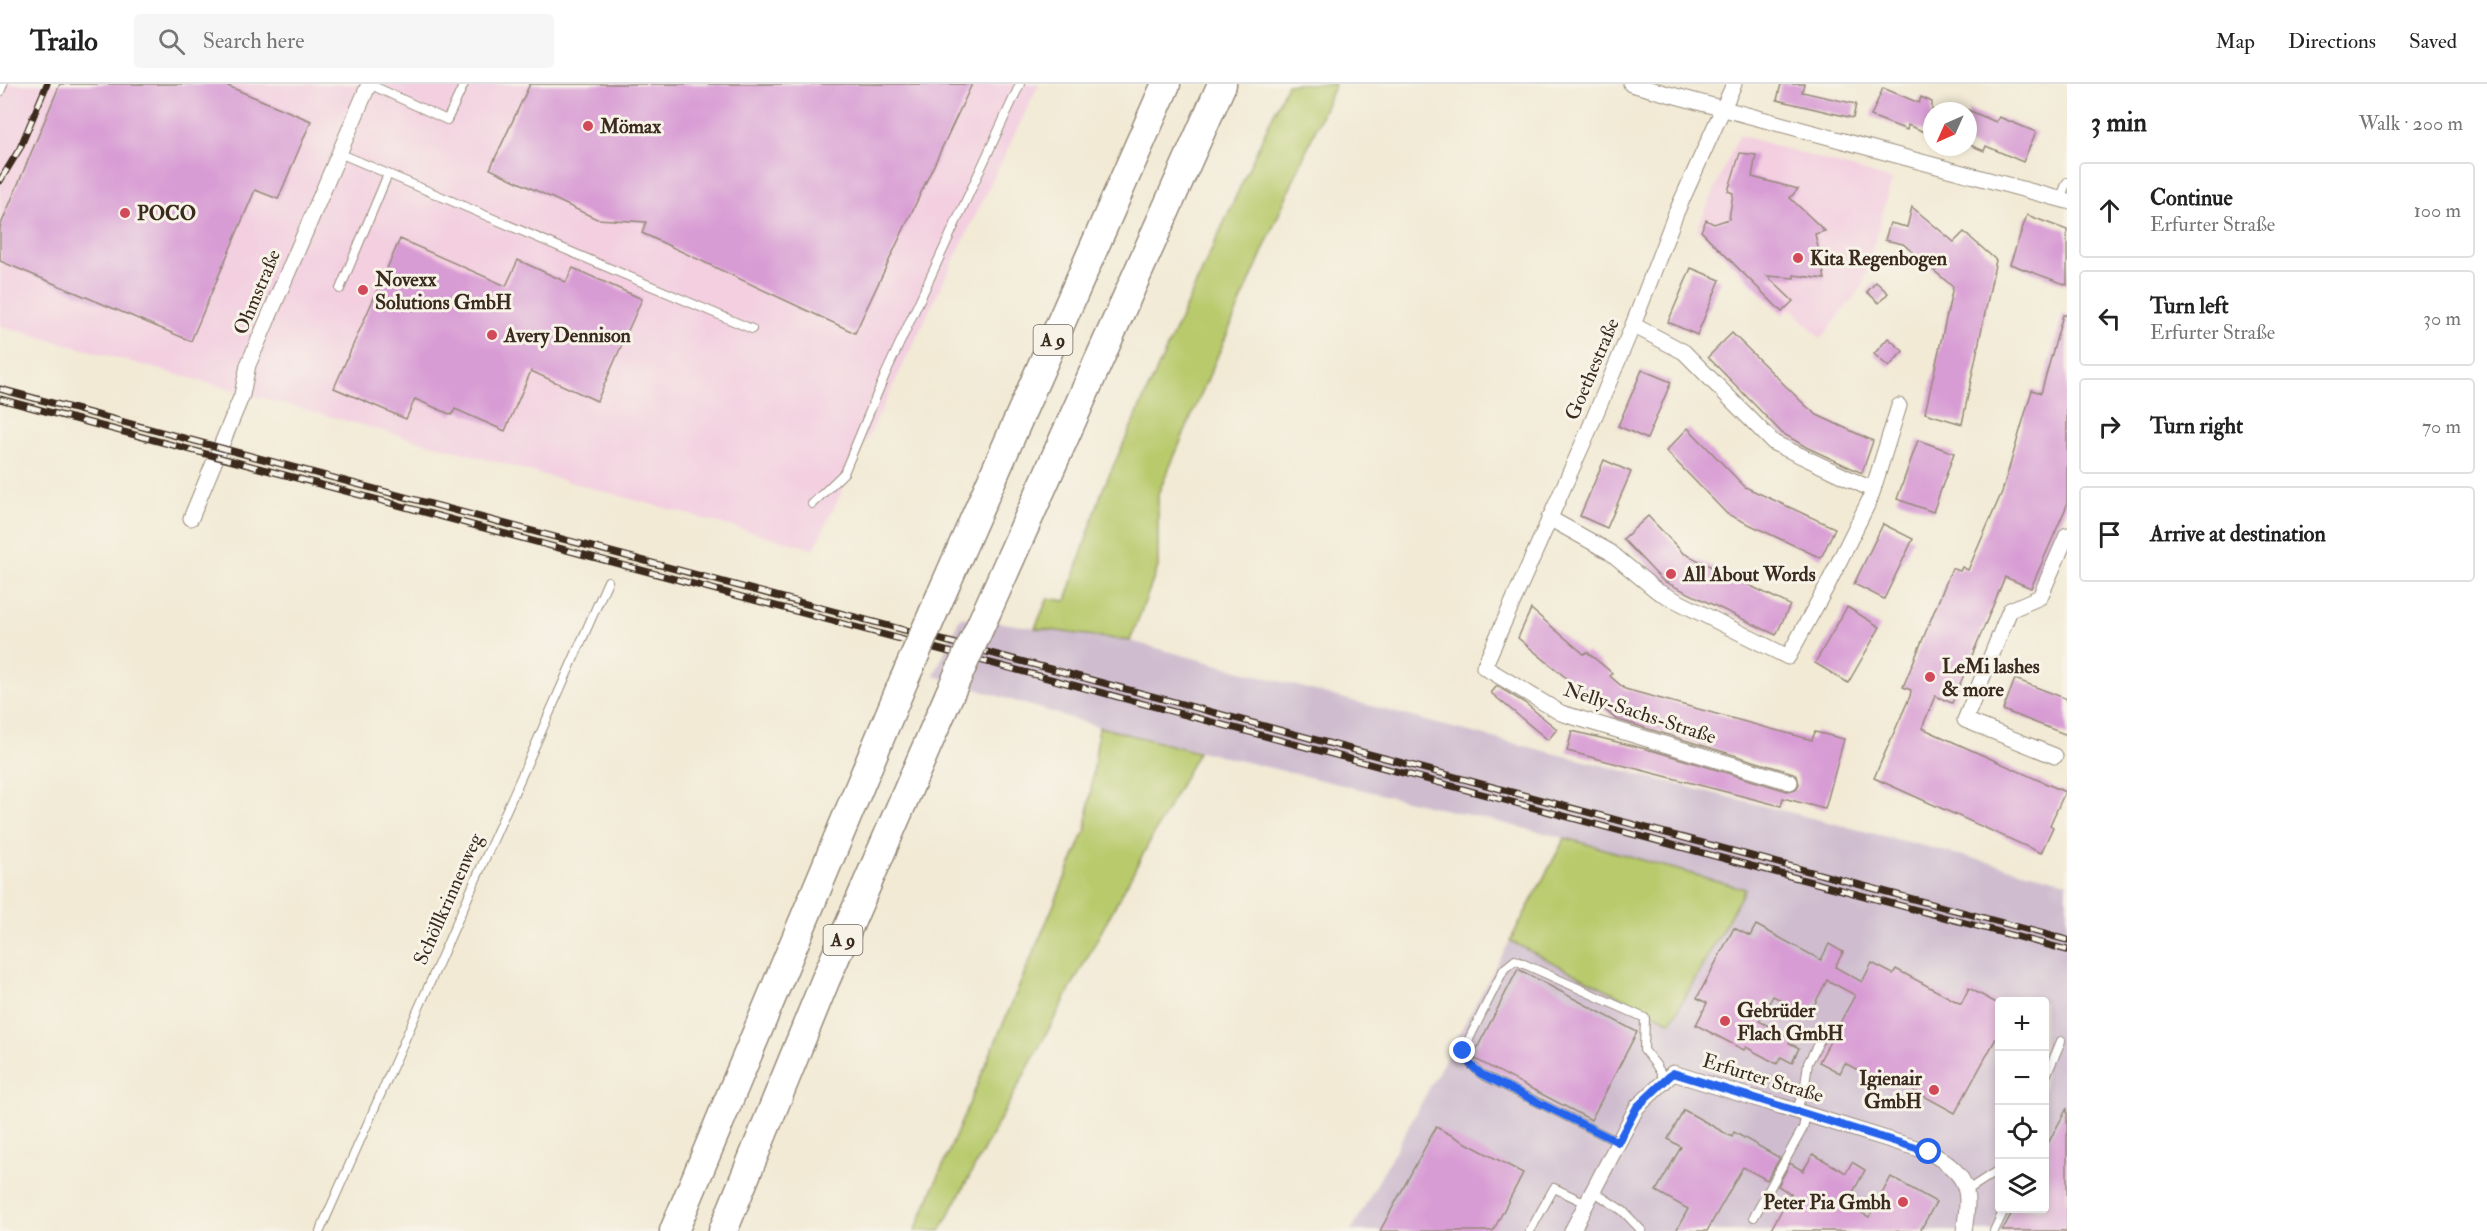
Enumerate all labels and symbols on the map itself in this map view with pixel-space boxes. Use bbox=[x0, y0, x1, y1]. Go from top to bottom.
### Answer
north arrow bbox=[1923, 102, 1977, 156]
place label: Mömax bbox=[599, 114, 661, 139]
marker: Mömax bbox=[581, 119, 595, 133]
place label: POCO bbox=[137, 201, 196, 226]
marker: POCO bbox=[118, 206, 132, 220]
street label: Ohmstraße bbox=[228, 246, 286, 338]
place label: Kita Regenbogen bbox=[1810, 246, 1948, 272]
marker: Kita Regenbogen bbox=[1791, 251, 1805, 265]
place label: Novexx Solutions GmbH bbox=[374, 267, 512, 315]
marker: Novexx Solutions GmbH bbox=[356, 283, 370, 297]
street label: Goethestraße bbox=[1559, 314, 1625, 424]
place label: Avery Dennison bbox=[503, 323, 632, 349]
road number: A 9 bbox=[1034, 325, 1072, 355]
marker: Avery Dennison bbox=[485, 328, 499, 342]
place label: All About Words bbox=[1682, 562, 1816, 587]
marker: All About Words bbox=[1664, 567, 1678, 581]
place label: LeMi lashes & more bbox=[1942, 654, 2040, 702]
marker: LeMi lashes & more bbox=[1923, 670, 1937, 684]
street label: Nelly-Sachs-Straße bbox=[1561, 677, 1719, 749]
street label: Schöllkrinnenweg bbox=[408, 828, 489, 969]
road number: A 9 bbox=[824, 925, 862, 955]
place label: Gebrüder Flach GmbH bbox=[1737, 998, 1844, 1046]
marker: Gebrüder Flach GmbH bbox=[1718, 1014, 1732, 1028]
route end bbox=[1449, 1037, 1475, 1063]
street label: Erfurter Straße bbox=[1700, 1048, 1826, 1108]
place label: Igienair GmbH bbox=[1859, 1066, 1923, 1114]
marker: Igienair GmbH bbox=[1927, 1083, 1941, 1097]
route start bbox=[1915, 1138, 1941, 1164]
place label: Peter Pia Gmbh bbox=[1763, 1190, 1892, 1215]
marker: Peter Pia Gmbh bbox=[1896, 1195, 1910, 1209]

